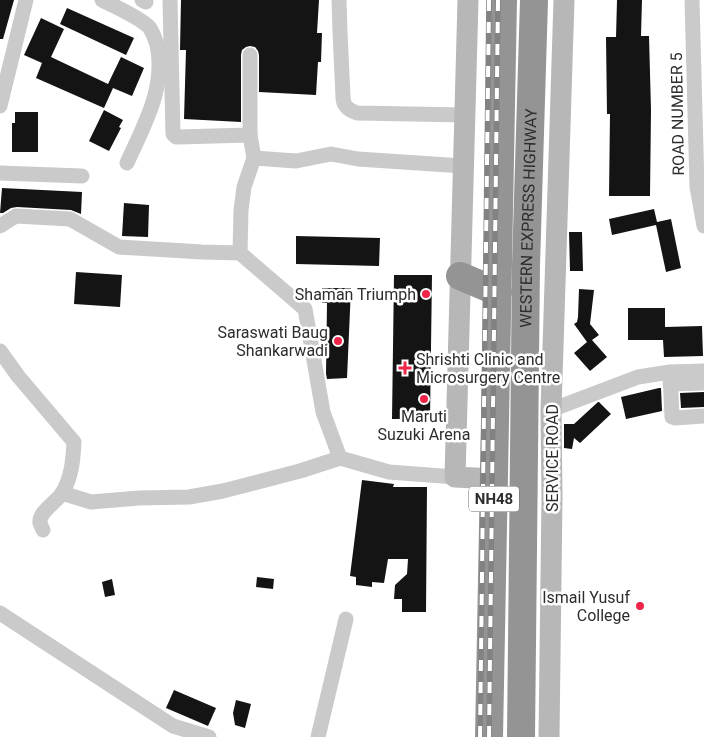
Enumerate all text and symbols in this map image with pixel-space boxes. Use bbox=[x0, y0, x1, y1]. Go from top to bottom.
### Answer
street label: ROAD NUMBER 5 bbox=[667, 52, 688, 176]
street label: WESTERN EXPRESS HIGHWAY bbox=[516, 108, 541, 328]
place label: Shaman Triumph bbox=[295, 285, 416, 304]
marker: Shaman Triumph bbox=[420, 288, 432, 300]
place label: Saraswati Baug Shankarwadi bbox=[217, 323, 328, 360]
marker: Saraswati Baug Shankarwadi bbox=[332, 335, 344, 347]
place label: Shrishti Clinic and Microsurgery Centre bbox=[416, 350, 560, 387]
marker: Shrishti Clinic and Microsurgery Centre bbox=[398, 361, 412, 375]
marker: Maruti Suzuki Arena bbox=[418, 393, 430, 405]
street label: SERVICE ROAD bbox=[543, 404, 562, 512]
place label: Maruti Suzuki Arena bbox=[378, 407, 470, 444]
road number: NH48 bbox=[469, 486, 519, 512]
place label: Ismail Yusuf College bbox=[542, 588, 630, 625]
marker: Ismail Yusuf College bbox=[634, 600, 646, 612]

